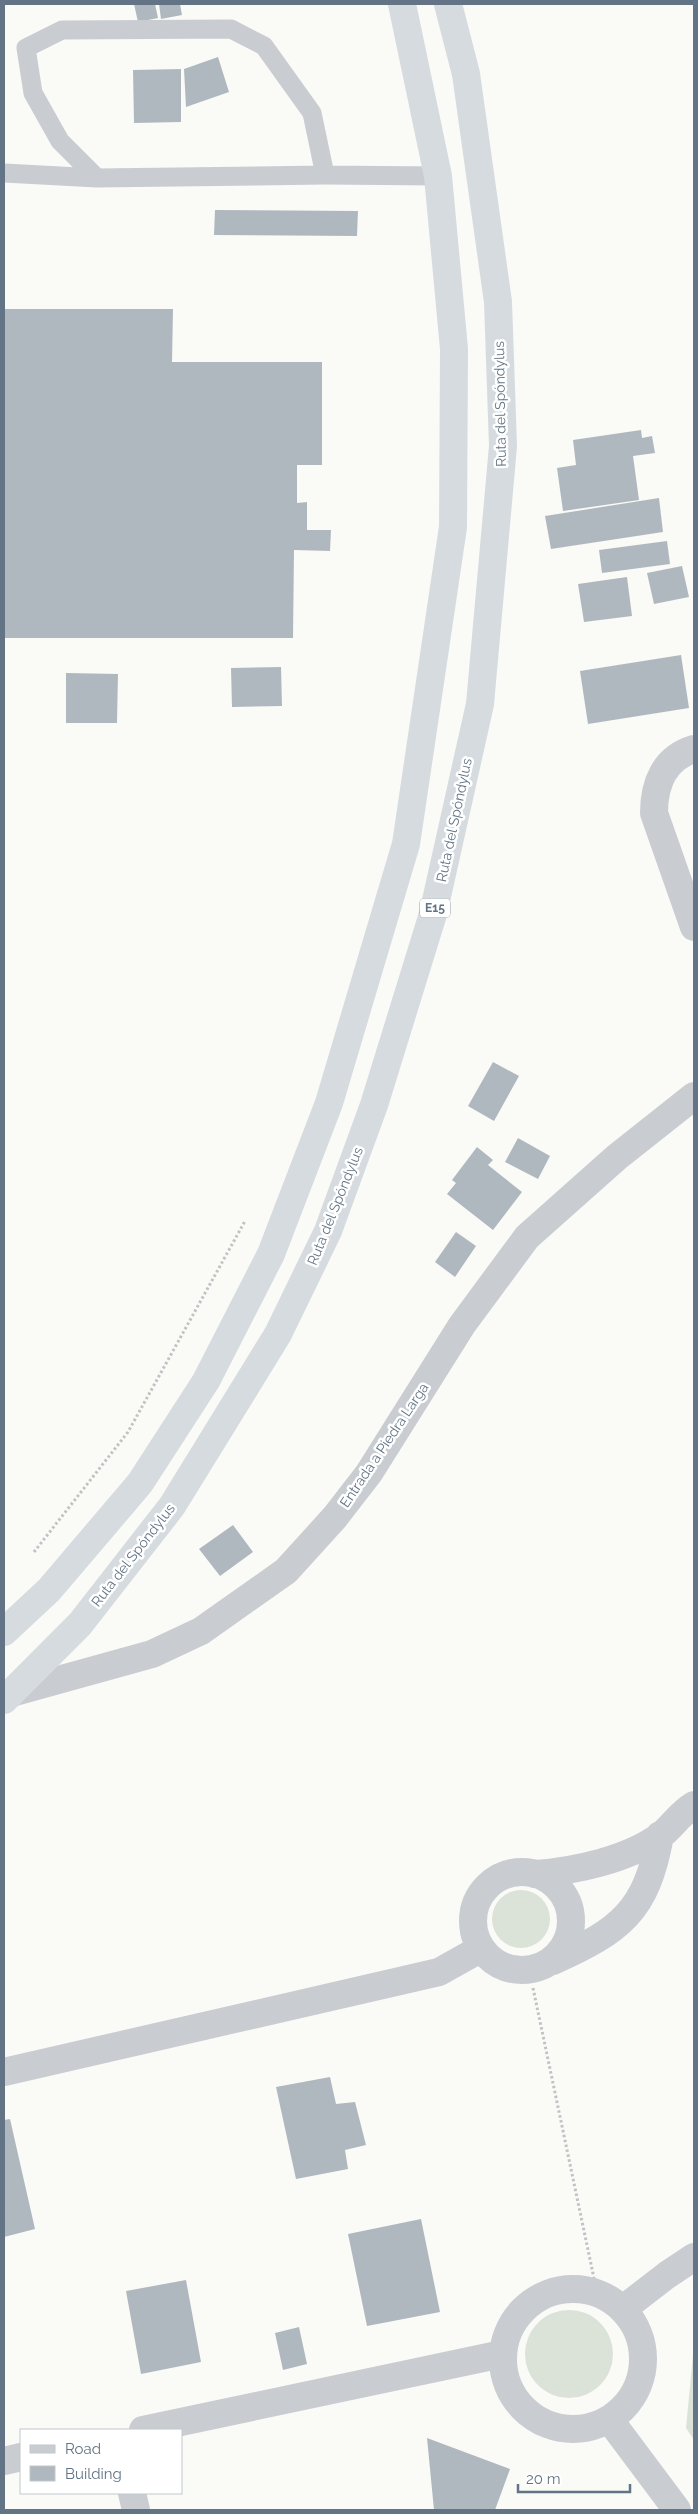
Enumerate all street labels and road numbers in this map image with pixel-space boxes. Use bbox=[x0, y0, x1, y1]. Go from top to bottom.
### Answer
street label: Ruta del Spóndylus bbox=[491, 341, 509, 467]
street label: Ruta del Spóndylus bbox=[433, 757, 475, 883]
road number: E15 bbox=[420, 898, 450, 918]
street label: Ruta del Spóndylus bbox=[304, 1144, 366, 1267]
street label: Entrada a Piedra Larga bbox=[336, 1380, 432, 1510]
street label: Ruta del Spóndylus bbox=[88, 1500, 178, 1610]

